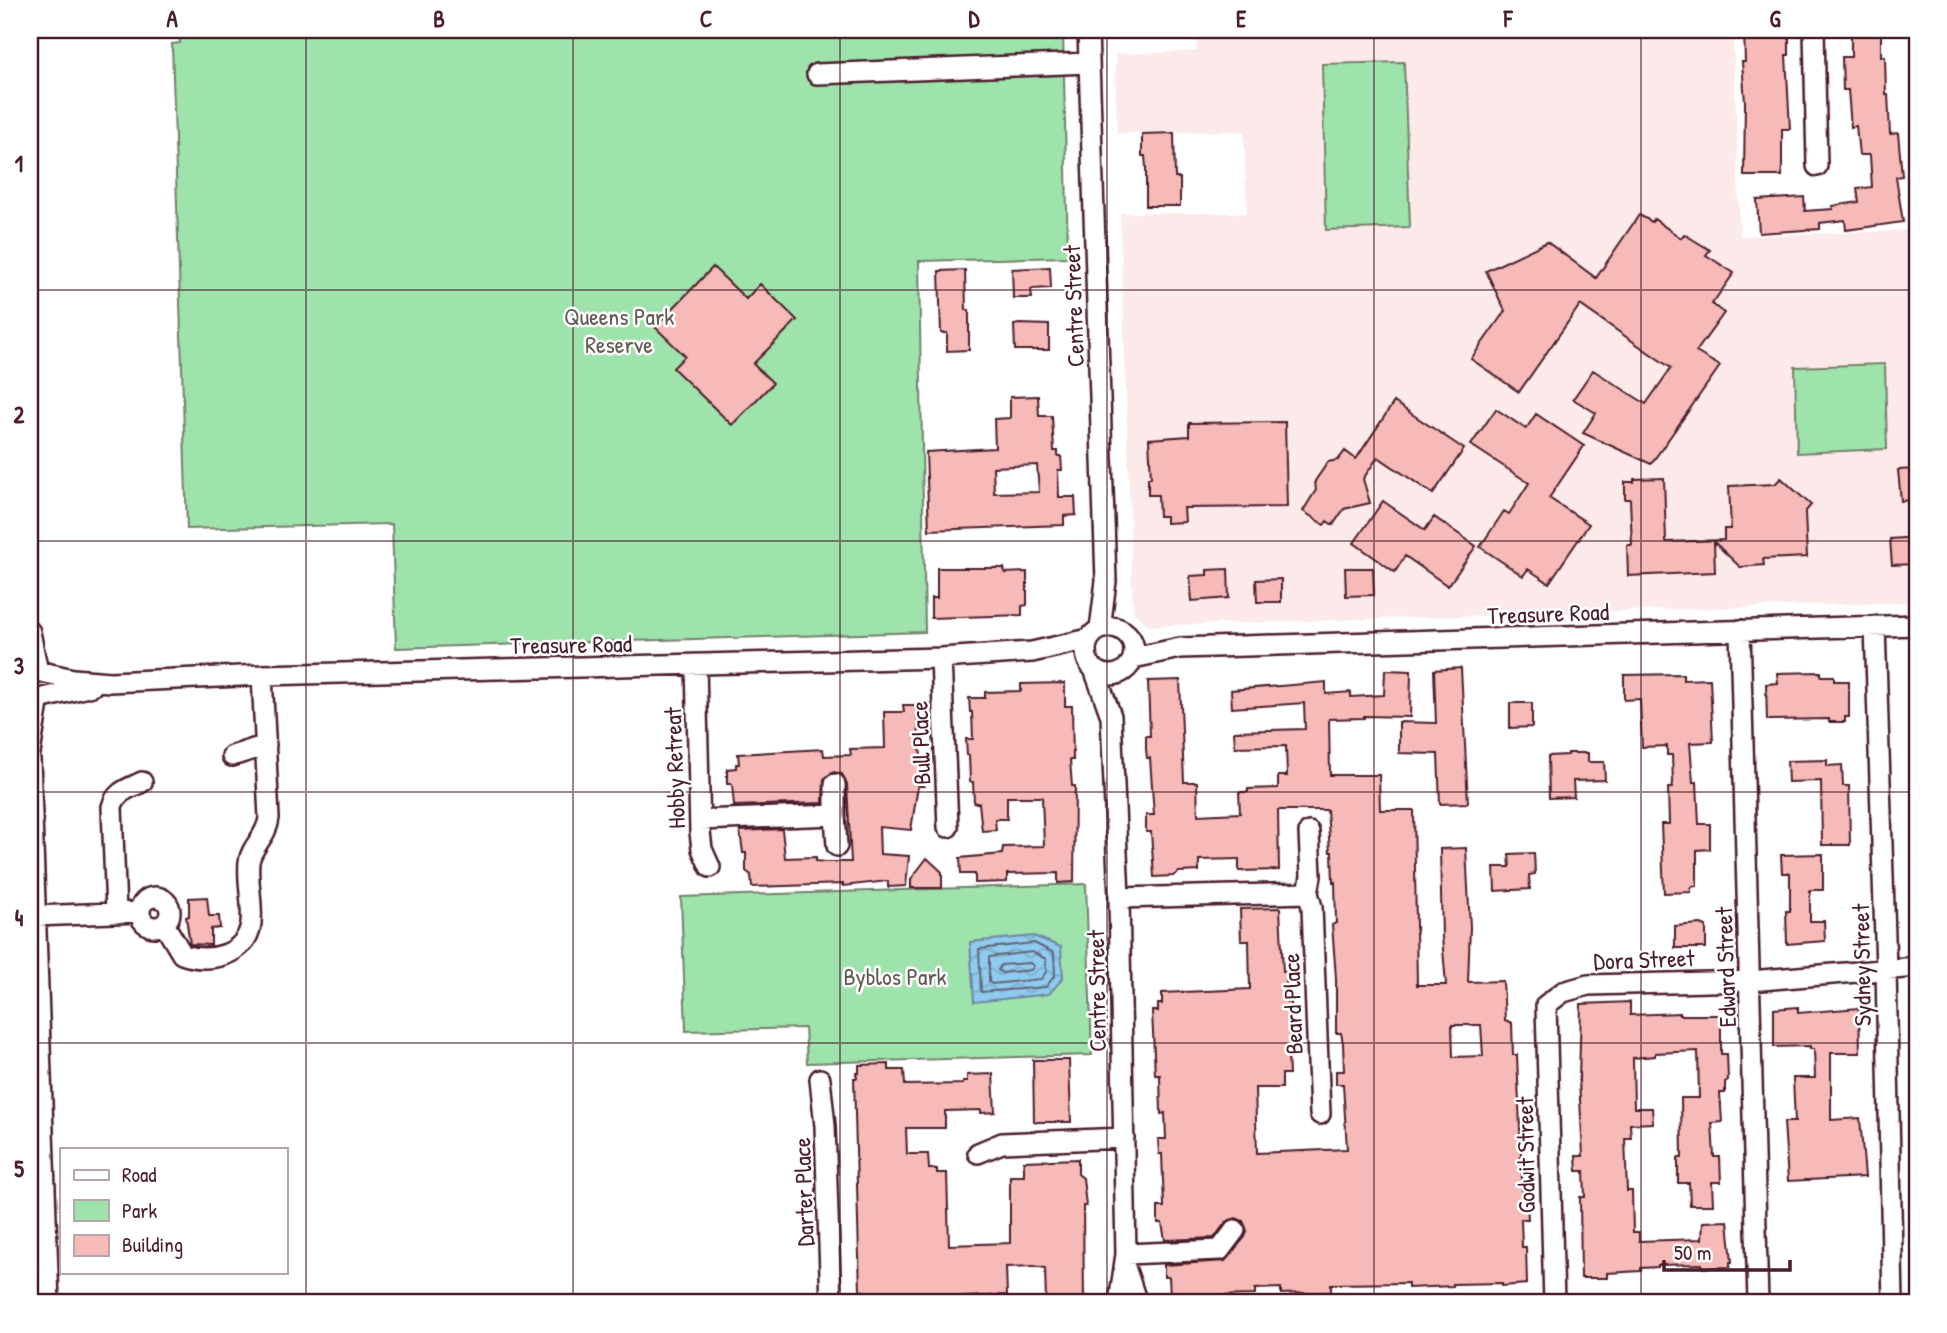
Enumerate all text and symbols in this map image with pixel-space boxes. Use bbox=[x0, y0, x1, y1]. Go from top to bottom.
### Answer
text: A bbox=[166, 3, 178, 34]
text: B bbox=[433, 3, 445, 34]
text: C bbox=[700, 3, 712, 34]
text: D bbox=[969, 3, 981, 34]
text: E bbox=[1236, 3, 1247, 34]
text: F bbox=[1503, 3, 1514, 34]
text: G bbox=[1769, 3, 1781, 34]
text: 1 bbox=[15, 148, 23, 179]
street label: Centre Street bbox=[1055, 244, 1091, 368]
park label: Queens Park Reserve bbox=[564, 300, 674, 360]
text: 2 bbox=[14, 399, 25, 430]
street label: Treasure Road bbox=[1487, 595, 1609, 631]
street label: Treasure Road bbox=[510, 627, 632, 661]
text: 3 bbox=[14, 650, 24, 681]
street label: Bull Place bbox=[903, 700, 937, 785]
street label: Hobby Retreat bbox=[656, 706, 692, 829]
text: 4 bbox=[15, 902, 24, 933]
street label: Sydney Street bbox=[1844, 903, 1878, 1027]
street label: Edward Street bbox=[1707, 905, 1743, 1028]
street label: Centre Street bbox=[1079, 929, 1113, 1052]
street label: Dora Street bbox=[1593, 941, 1696, 977]
street label: Beard Place bbox=[1274, 952, 1310, 1055]
park label: Byblos Park bbox=[843, 960, 947, 992]
street label: Godwit Street bbox=[1508, 1096, 1542, 1214]
street label: Darter Place bbox=[785, 1137, 821, 1247]
legend bbox=[60, 1148, 287, 1274]
text: 5 bbox=[14, 1153, 24, 1184]
text: Road bbox=[122, 1160, 156, 1189]
text: Park bbox=[122, 1196, 157, 1225]
scale bar bbox=[1664, 1228, 1790, 1272]
text: Building bbox=[122, 1230, 183, 1259]
text: 50 m bbox=[1674, 1238, 1711, 1267]

